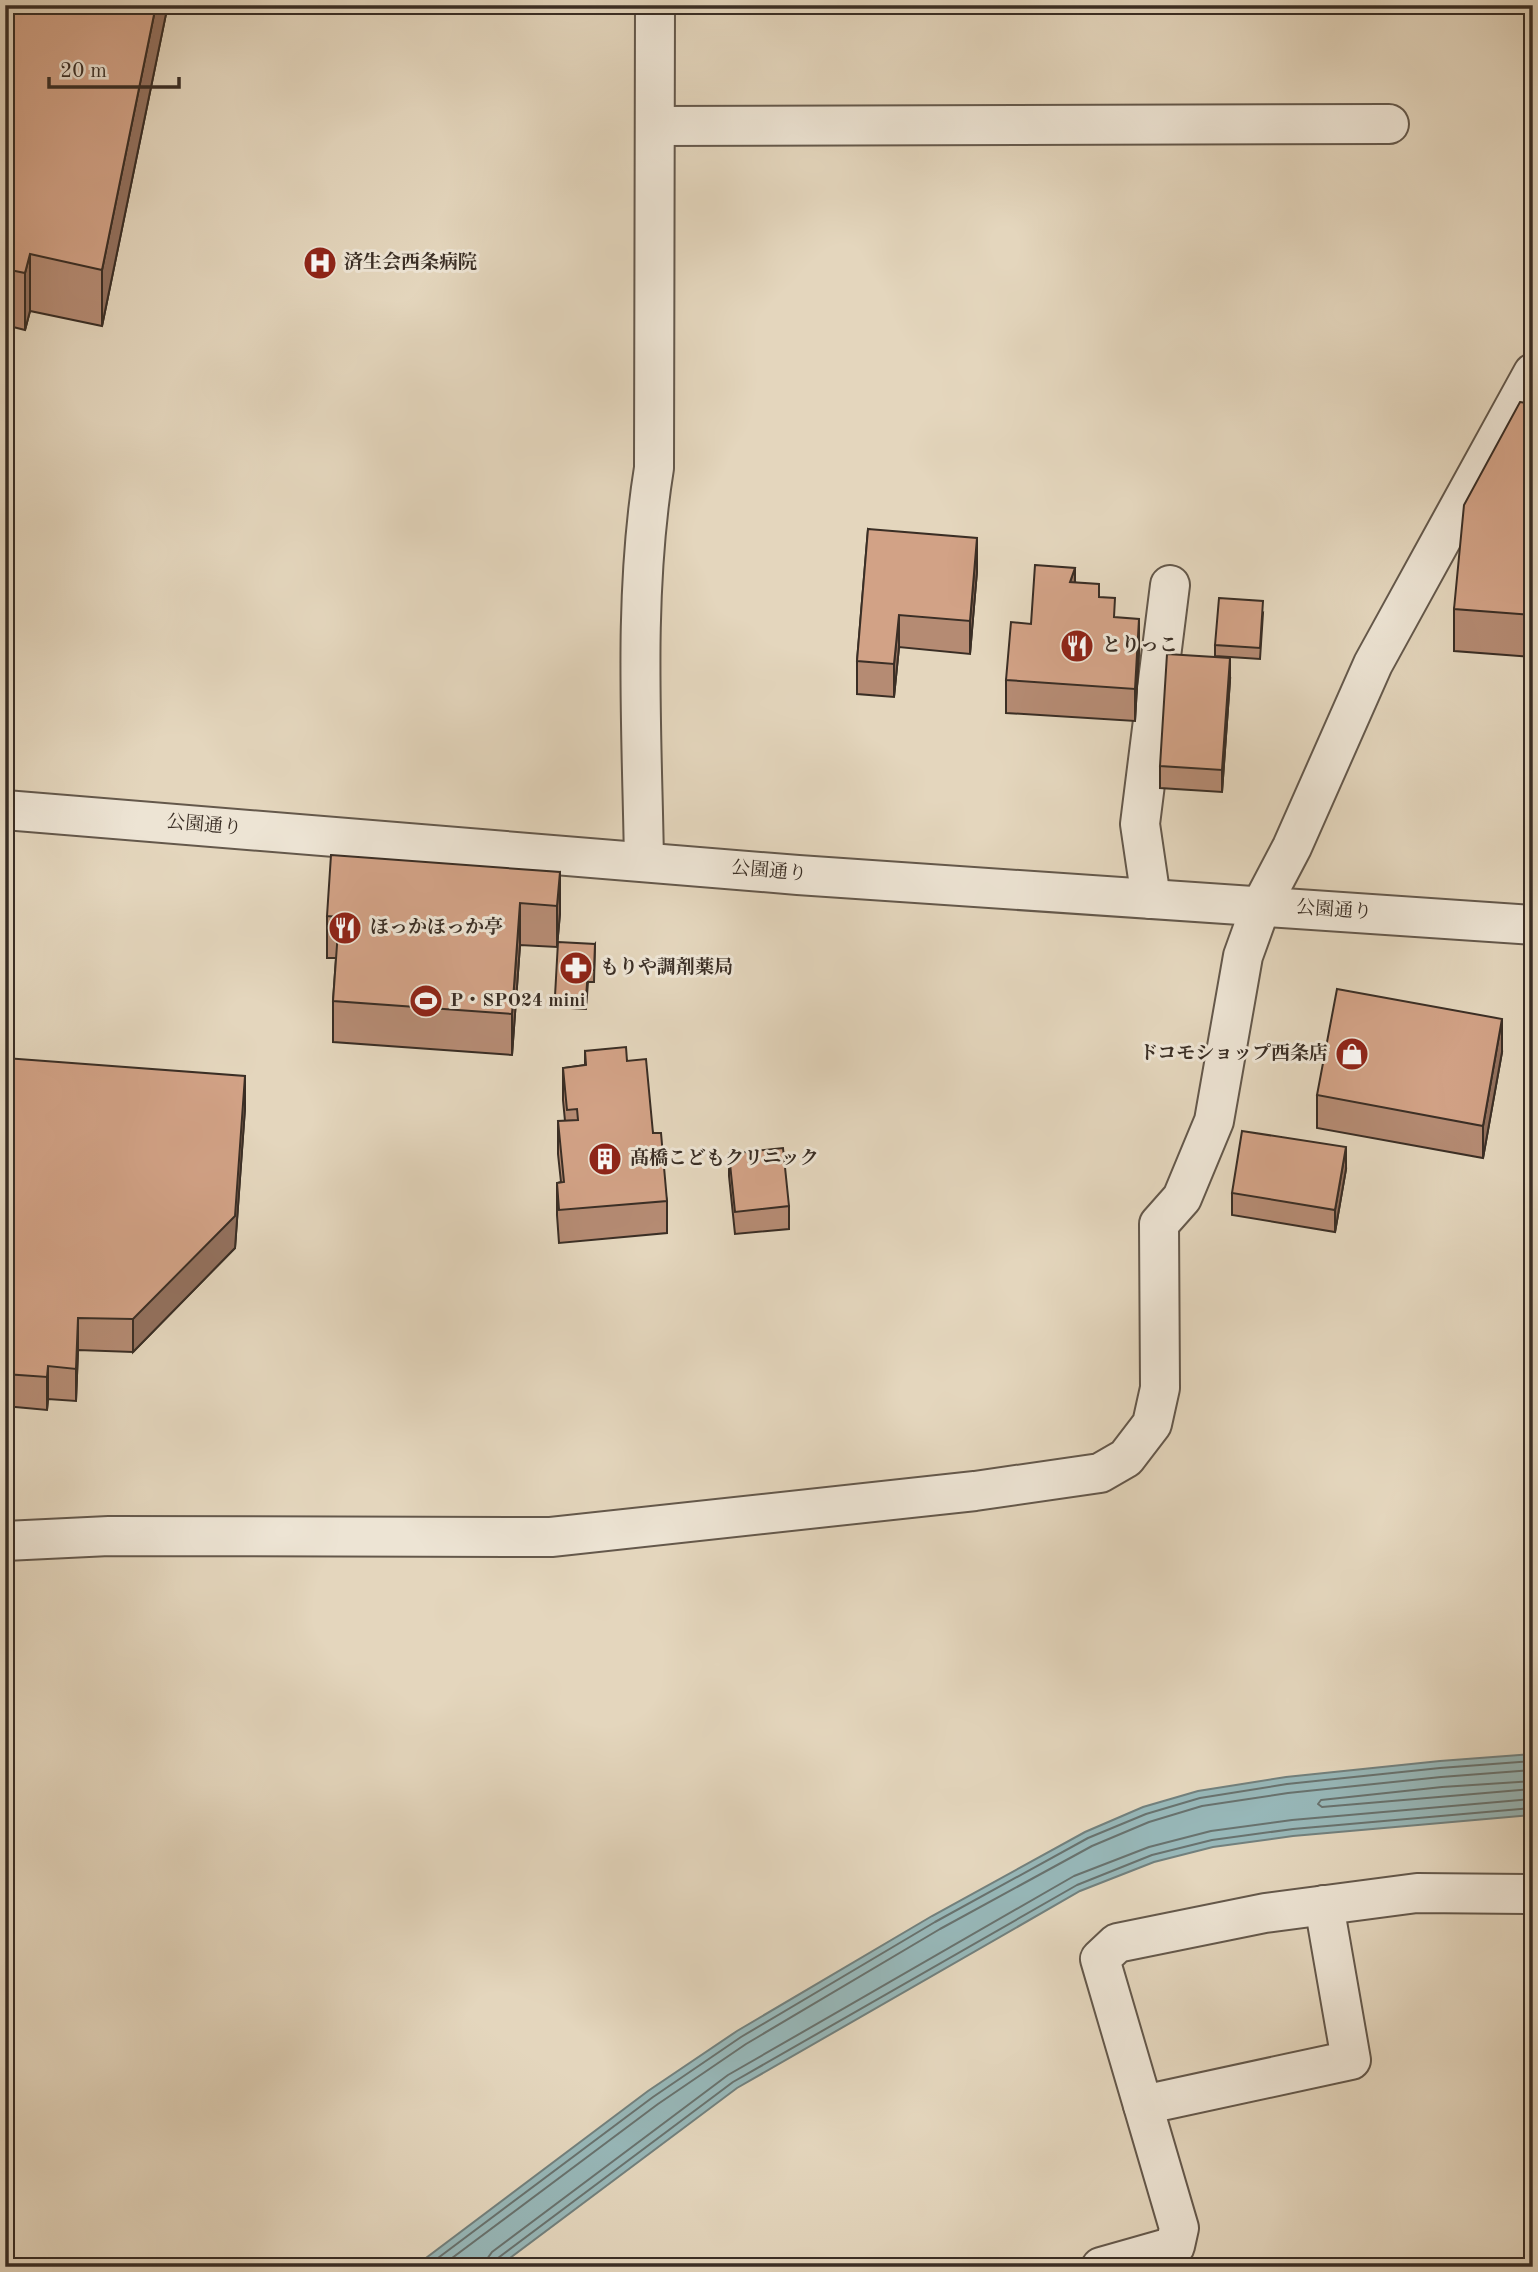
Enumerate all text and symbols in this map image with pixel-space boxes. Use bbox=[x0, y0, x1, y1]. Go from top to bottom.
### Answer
scale bar bbox=[49, 46, 178, 90]
text: 20 m bbox=[60, 61, 107, 82]
hospital icon: 済生会西条病院 bbox=[301, 244, 339, 282]
place label: 済生会西条病院 bbox=[344, 251, 477, 273]
restaurant icon: とりっこ bbox=[1058, 627, 1096, 665]
place label: とりっこ bbox=[1102, 635, 1178, 656]
street label: 公園通り bbox=[165, 811, 243, 839]
street label: 公園通り bbox=[730, 857, 808, 885]
street label: 公園通り bbox=[1295, 897, 1373, 923]
restaurant icon: ほっかほっか亭 bbox=[326, 909, 364, 947]
place label: ほっかほっか亭 bbox=[370, 916, 503, 938]
pharmacy icon: もりや調剤薬局 bbox=[557, 949, 595, 987]
place label: もりや調剤薬局 bbox=[600, 956, 733, 978]
sports icon: P・SPO24 mini bbox=[407, 982, 445, 1020]
place label: P・SPO24 mini bbox=[450, 992, 586, 1011]
shop icon: ドコモショップ西条店 bbox=[1333, 1035, 1371, 1073]
place label: ドコモショップ西条店 bbox=[1139, 1042, 1328, 1064]
building icon: 髙橋こどもクリニック bbox=[586, 1140, 624, 1178]
place label: 髙橋こどもクリニック bbox=[630, 1147, 819, 1169]

